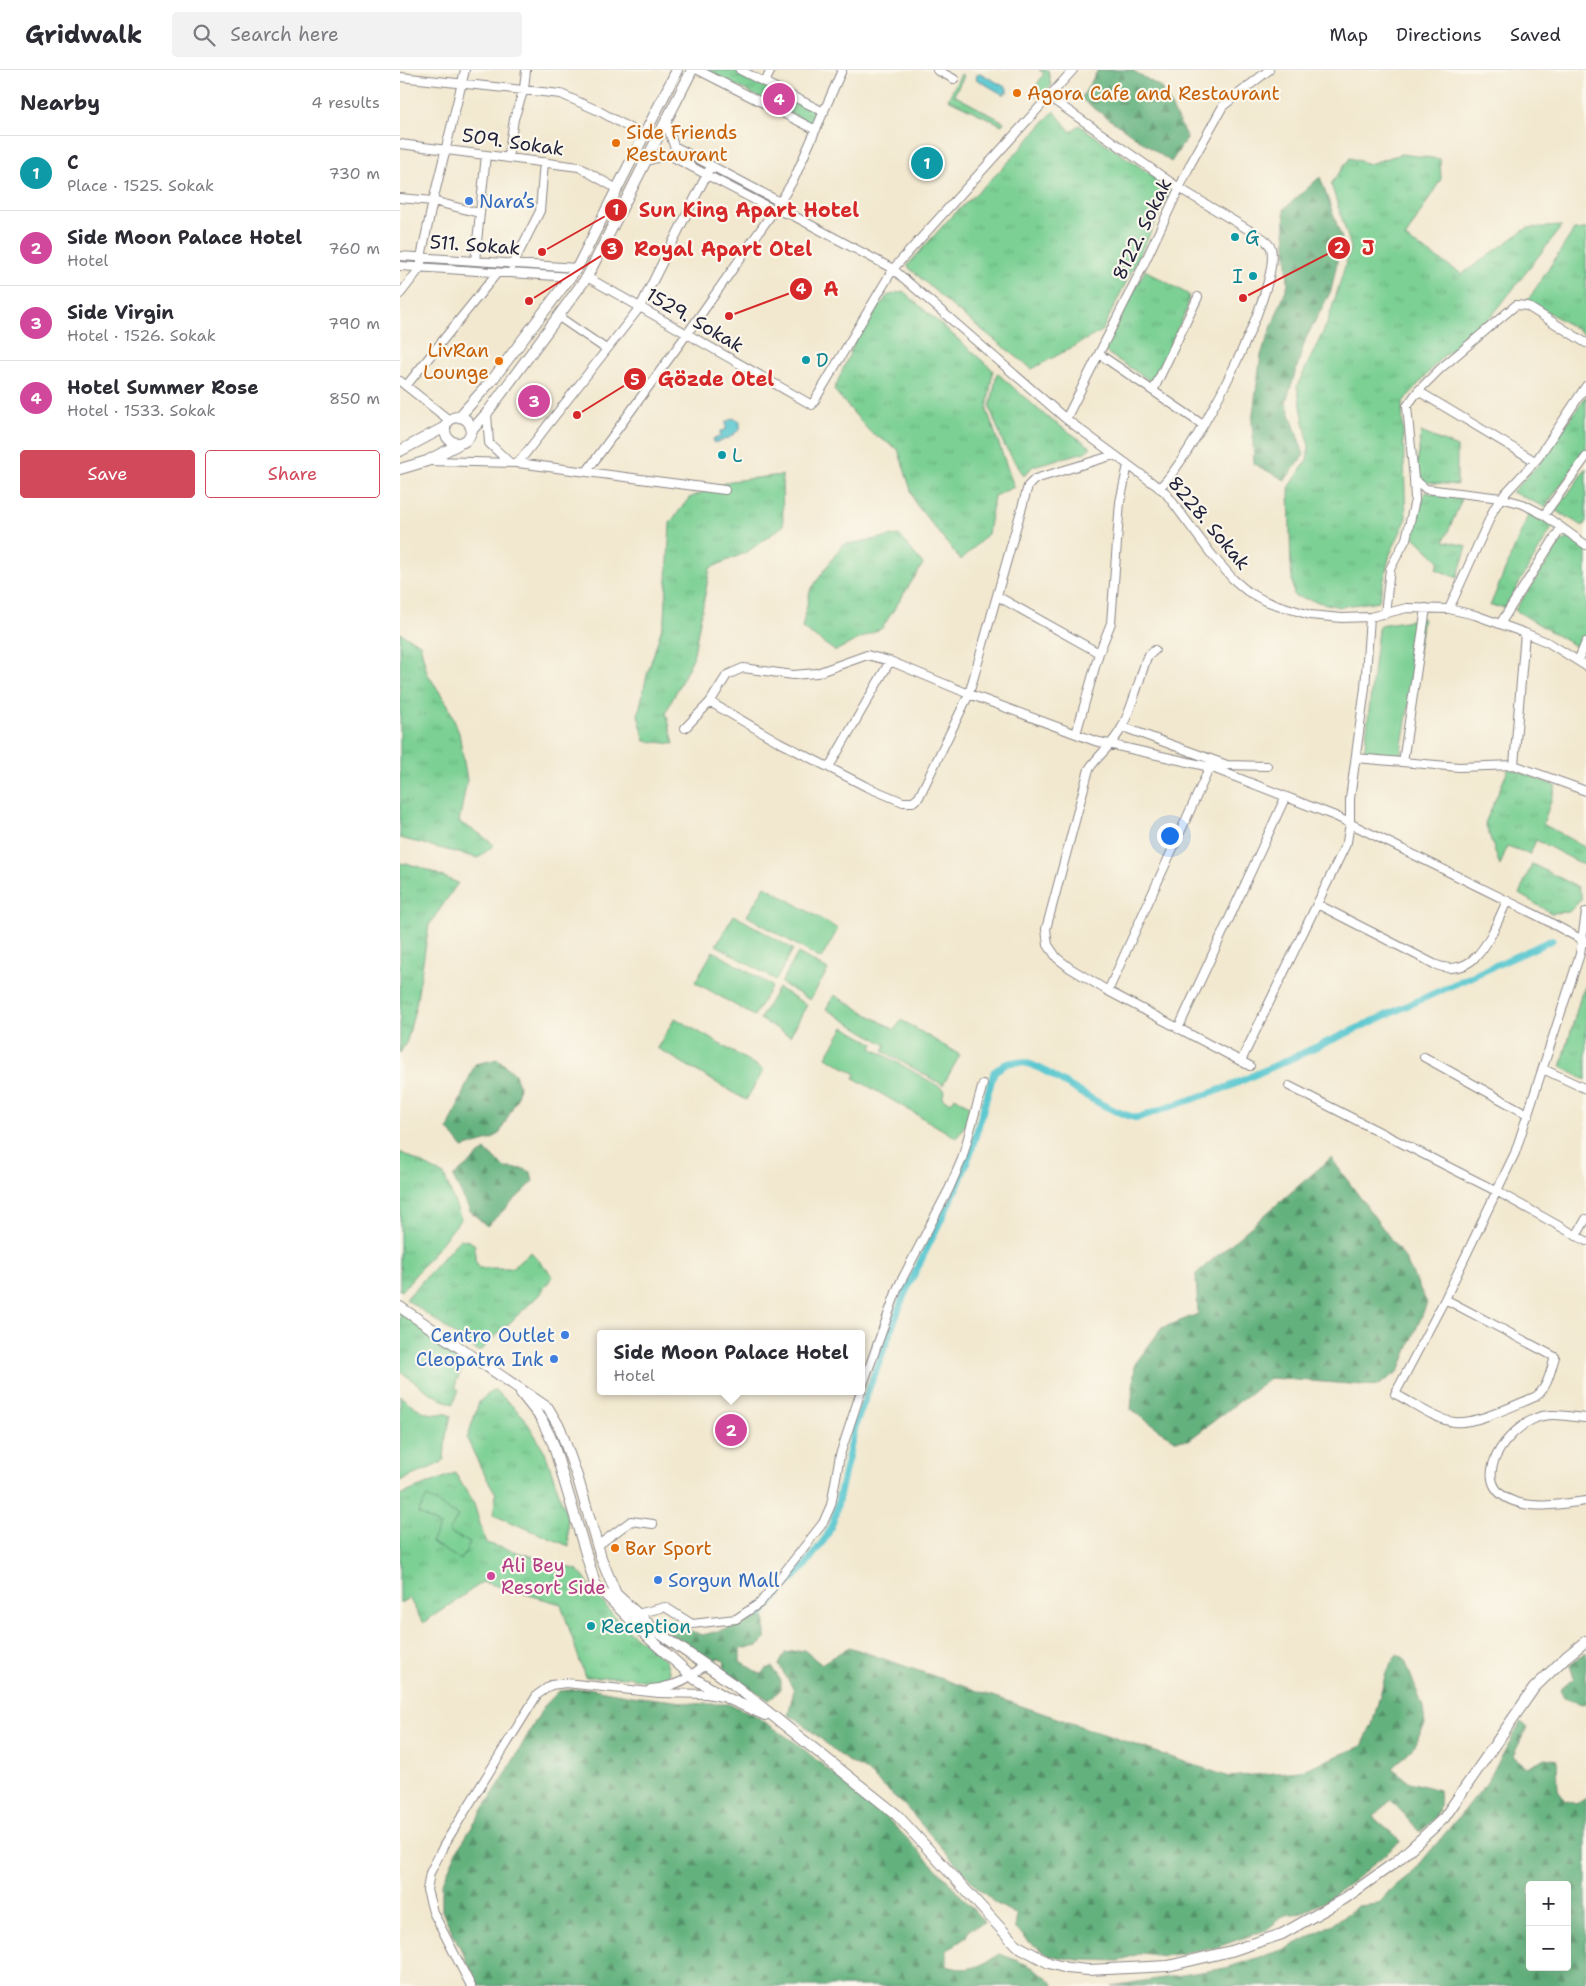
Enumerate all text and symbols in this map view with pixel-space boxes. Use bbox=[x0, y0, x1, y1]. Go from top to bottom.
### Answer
search box bbox=[172, 12, 522, 57]
text: Gridwalk bbox=[25, 19, 142, 51]
icon: search bbox=[190, 21, 218, 49]
text: Search here bbox=[230, 22, 339, 47]
text: Map bbox=[1330, 23, 1368, 47]
text: Directions bbox=[1396, 23, 1482, 47]
text: Saved bbox=[1510, 23, 1561, 47]
pin: 4 bbox=[763, 80, 795, 118]
place label: Agora Cafe and Restaurant bbox=[1027, 81, 1280, 106]
marker: Agora Cafe and Restaurant bbox=[1011, 87, 1023, 99]
text: Nearby bbox=[20, 89, 100, 117]
text: 4 results bbox=[311, 92, 380, 113]
place label: Side Friends Restaurant bbox=[626, 120, 738, 167]
street label: 509. Sokak bbox=[460, 122, 566, 162]
marker: Side Friends Restaurant bbox=[610, 137, 622, 149]
pin: 1 bbox=[911, 144, 943, 182]
text: C bbox=[67, 150, 79, 175]
text: 1 bbox=[32, 163, 40, 184]
text: 730 m bbox=[329, 163, 380, 184]
street label: 8122. Sokak bbox=[1107, 174, 1177, 284]
text: Place · 1525. Sokak bbox=[67, 175, 214, 196]
place label: Nara’s bbox=[479, 189, 535, 214]
callout: Sun King Apart Hotel bbox=[603, 193, 869, 228]
marker: Nara’s bbox=[463, 195, 475, 207]
text: Sun King Apart Hotel bbox=[639, 197, 859, 223]
text: 1 bbox=[613, 200, 620, 220]
text: Side Moon Palace Hotel bbox=[67, 225, 302, 250]
place label: G bbox=[1245, 225, 1259, 250]
street label: 511. Sokak bbox=[429, 229, 521, 261]
callout: J bbox=[1327, 230, 1384, 265]
callout: Royal Apart Otel bbox=[599, 231, 823, 266]
marker: G bbox=[1229, 231, 1241, 243]
text: J bbox=[1362, 235, 1375, 261]
text: Royal Apart Otel bbox=[634, 236, 812, 262]
text: 2 bbox=[30, 238, 42, 259]
text: 760 m bbox=[328, 238, 380, 259]
text: 2 bbox=[1334, 238, 1345, 258]
text: 3 bbox=[607, 239, 617, 259]
text: Hotel bbox=[67, 250, 108, 271]
place label: I bbox=[1233, 264, 1243, 289]
marker: I bbox=[1247, 270, 1259, 282]
callout: A bbox=[789, 271, 849, 306]
text: A bbox=[823, 276, 839, 302]
text: 4 bbox=[796, 279, 807, 299]
street label: 1529. Sokak bbox=[641, 282, 749, 358]
text: Side Virgin bbox=[67, 300, 174, 325]
text: 3 bbox=[30, 313, 42, 334]
text: 790 m bbox=[328, 313, 380, 334]
text: Hotel · 1526. Sokak bbox=[67, 325, 216, 346]
place label: LivRan Lounge bbox=[423, 338, 489, 385]
place label: D bbox=[816, 348, 829, 373]
marker: D bbox=[800, 354, 812, 366]
marker: LivRan Lounge bbox=[493, 355, 505, 367]
callout: Gözde Otel bbox=[622, 362, 784, 397]
text: Gözde Otel bbox=[658, 366, 774, 392]
text: 5 bbox=[630, 370, 640, 390]
text: Hotel Summer Rose bbox=[67, 375, 259, 400]
pin: 3 bbox=[518, 382, 550, 420]
text: 4 bbox=[30, 388, 42, 409]
text: 850 m bbox=[329, 388, 380, 409]
text: Hotel · 1533. Sokak bbox=[67, 400, 216, 421]
place label: L bbox=[732, 443, 743, 468]
marker: L bbox=[716, 449, 728, 461]
button: Save bbox=[20, 450, 195, 498]
button: Share bbox=[205, 450, 380, 498]
street label: 8228. Sokak bbox=[1162, 471, 1256, 575]
your location bbox=[1157, 823, 1183, 849]
place label: Centro Outlet bbox=[431, 1323, 555, 1348]
marker: Centro Outlet bbox=[559, 1329, 571, 1341]
popup bbox=[597, 1330, 865, 1395]
text: Side Moon Palace Hotel bbox=[613, 1340, 849, 1365]
place label: Cleopatra Ink bbox=[416, 1347, 544, 1372]
marker: Cleopatra Ink bbox=[548, 1353, 560, 1365]
text: Hotel bbox=[613, 1365, 655, 1386]
pin: 2 bbox=[715, 1411, 747, 1449]
place label: Bar Sport bbox=[625, 1536, 712, 1561]
marker: Bar Sport bbox=[609, 1542, 621, 1554]
place label: Ali Bey Resort Side bbox=[501, 1553, 606, 1600]
place label: Sorgun Mall bbox=[668, 1568, 780, 1593]
marker: Ali Bey Resort Side bbox=[485, 1570, 497, 1582]
marker: Sorgun Mall bbox=[652, 1574, 664, 1586]
place label: Reception bbox=[601, 1614, 691, 1639]
marker: Reception bbox=[585, 1620, 597, 1632]
map controls bbox=[1526, 1881, 1571, 1971]
button: + bbox=[1526, 1881, 1571, 1926]
button: − bbox=[1526, 1926, 1571, 1971]

